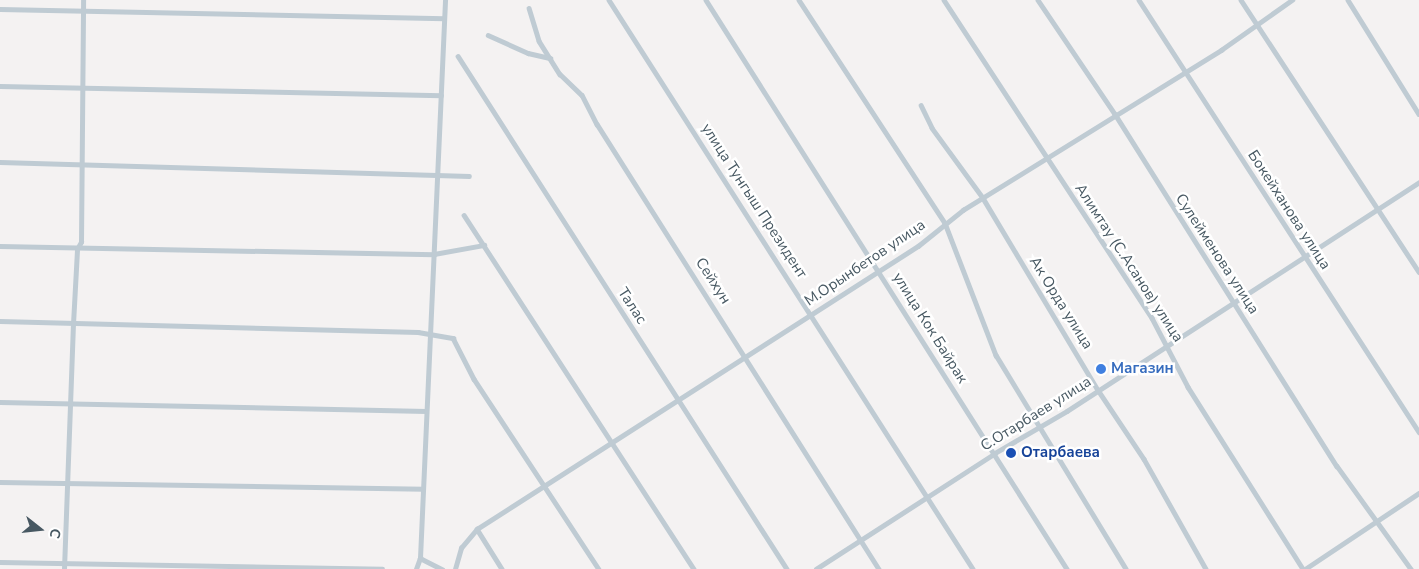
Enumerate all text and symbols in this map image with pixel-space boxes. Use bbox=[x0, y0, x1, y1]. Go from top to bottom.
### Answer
street label: улица Тунгыш Президент bbox=[697, 120, 811, 282]
street label: Бокейханова улица bbox=[1244, 147, 1334, 273]
street label: Алимтау (С.Асанов) улица bbox=[1071, 180, 1187, 346]
street label: Сулейменова улица bbox=[1171, 190, 1263, 318]
street label: М.Орынбетов улица bbox=[801, 216, 929, 310]
street label: Ак Орда улица bbox=[1025, 253, 1097, 353]
street label: Сейхун bbox=[691, 255, 735, 307]
street label: улица Кок Байрак bbox=[889, 269, 971, 387]
street label: Талас bbox=[614, 284, 650, 328]
place label: Магазин bbox=[1111, 360, 1174, 378]
marker: Магазин bbox=[1095, 363, 1107, 375]
street label: С.Отарбаев улица bbox=[977, 373, 1095, 455]
place label: Отарбаева bbox=[1021, 444, 1100, 462]
marker: Отарбаева bbox=[1005, 447, 1017, 459]
north arrow bbox=[15, 504, 65, 554]
text: С bbox=[44, 526, 65, 540]

